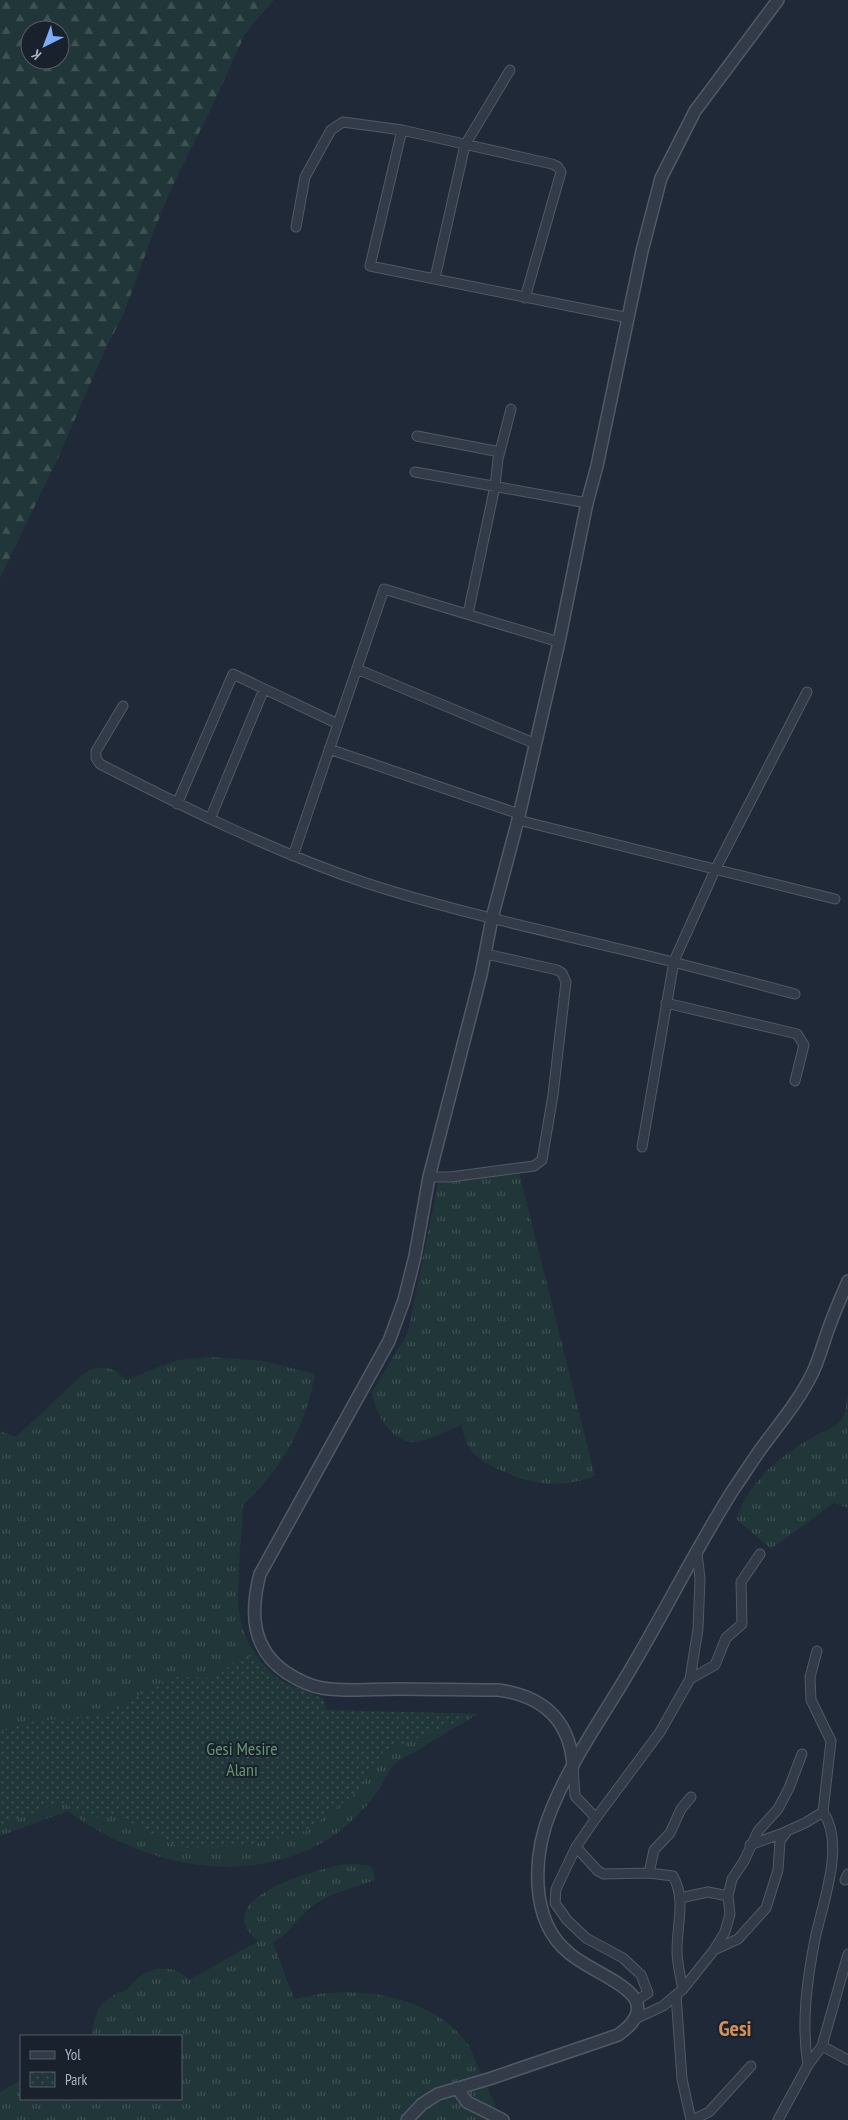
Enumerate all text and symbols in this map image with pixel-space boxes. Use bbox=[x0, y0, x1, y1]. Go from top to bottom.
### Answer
north arrow bbox=[20, 20, 70, 70]
text: K bbox=[27, 45, 45, 64]
park label: Gesi Mesire Alanı bbox=[206, 1737, 278, 1781]
district label: Gesi bbox=[718, 2014, 752, 2042]
legend bbox=[20, 2035, 182, 2100]
text: Yol bbox=[65, 2045, 81, 2064]
text: Park bbox=[65, 2070, 87, 2089]

